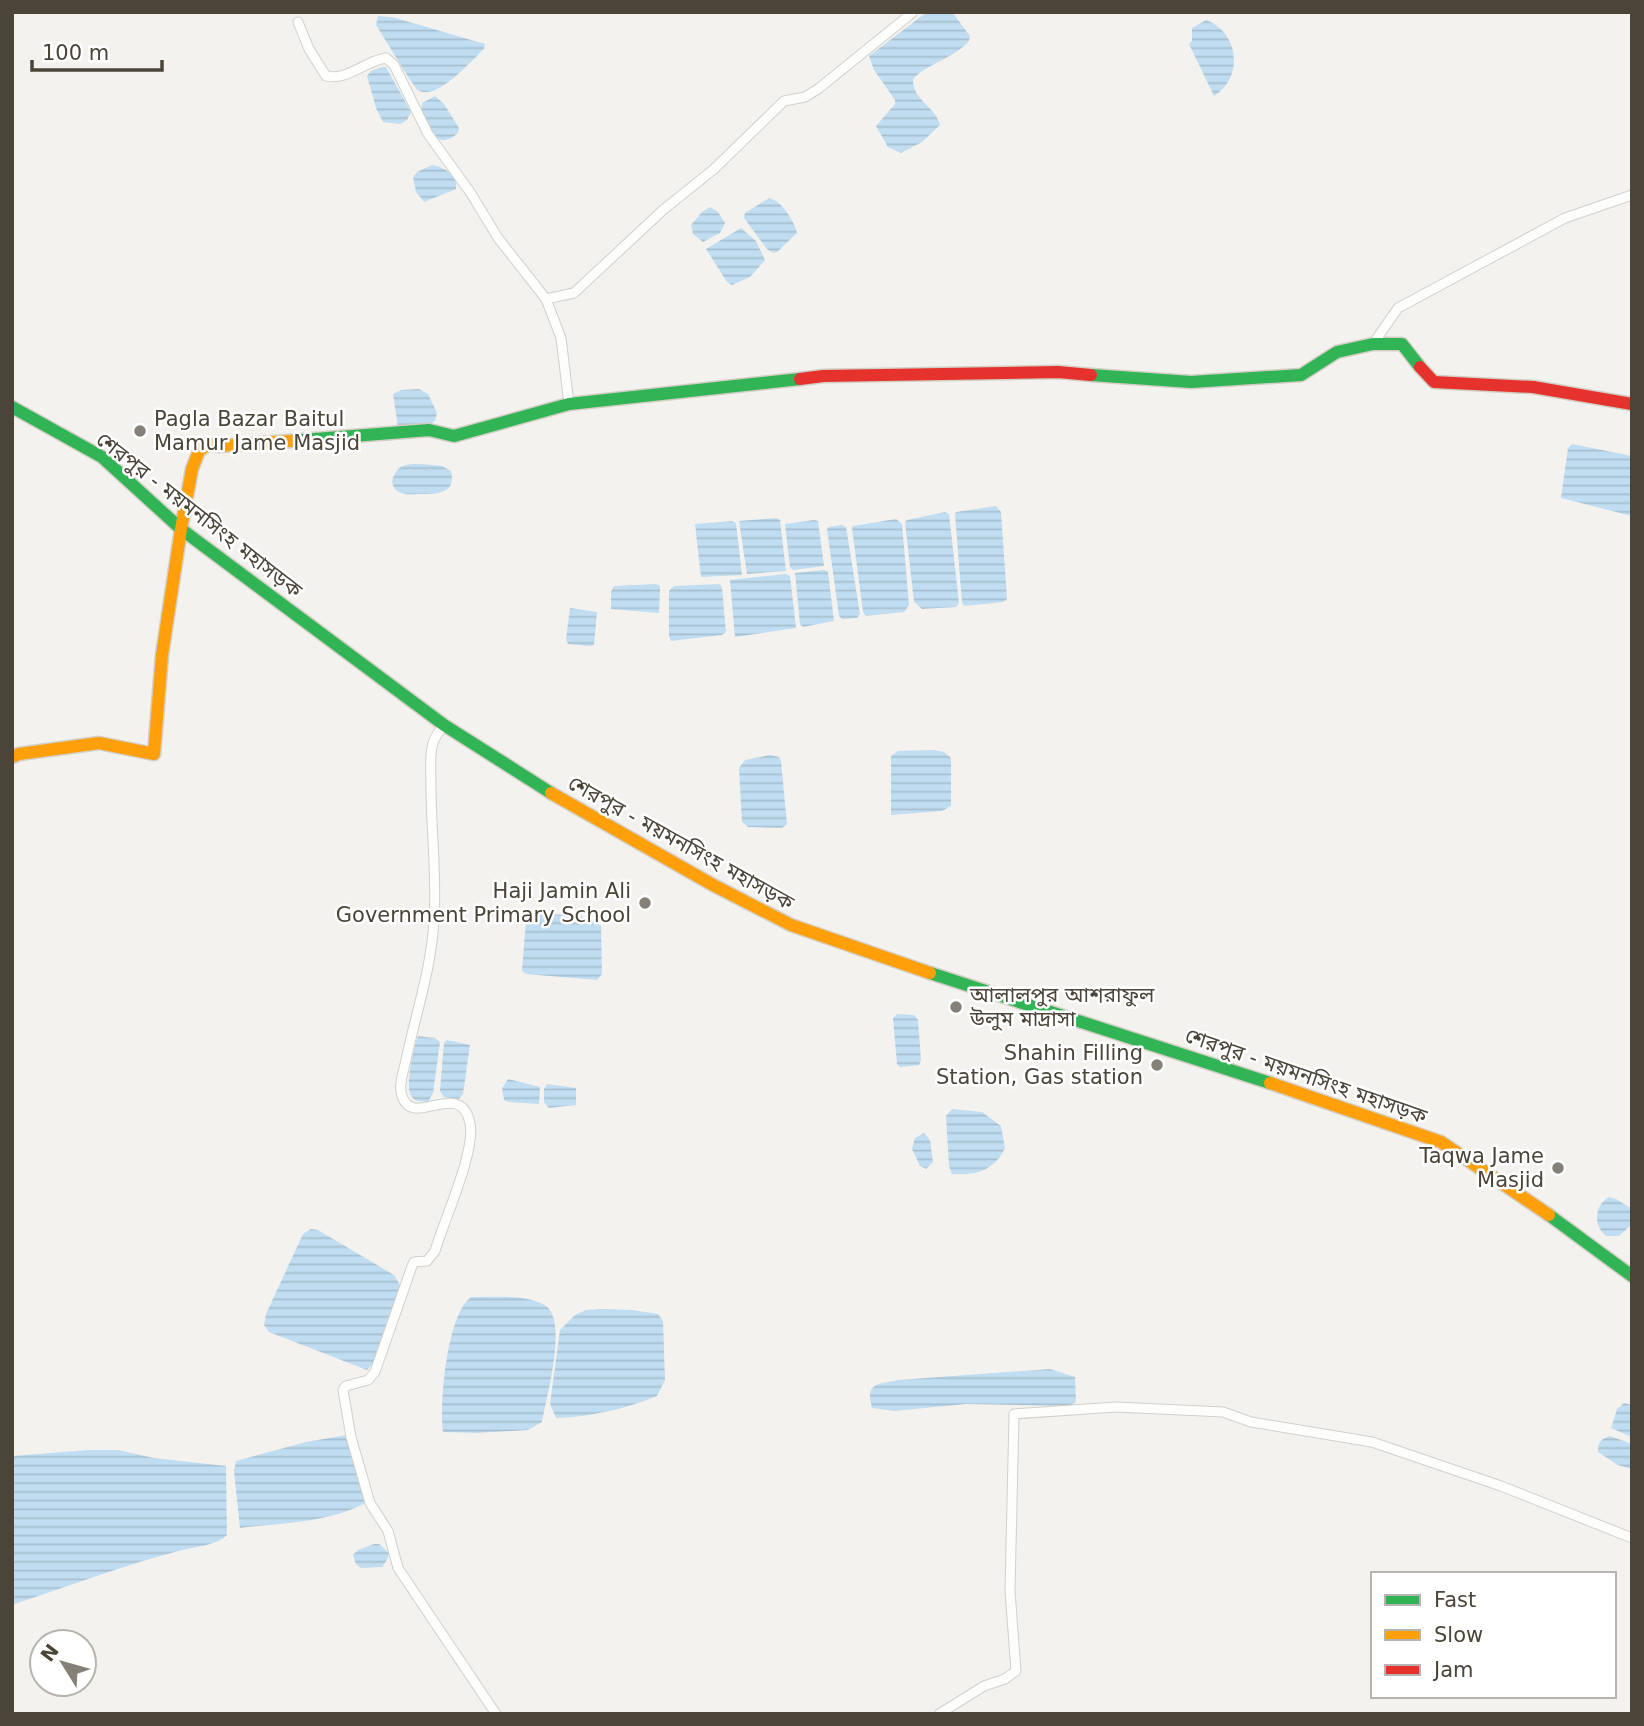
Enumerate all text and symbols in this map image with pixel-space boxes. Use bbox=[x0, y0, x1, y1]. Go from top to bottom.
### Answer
scale bar bbox=[32, 28, 161, 72]
text: 100 m bbox=[42, 41, 109, 65]
place label: Pagla Bazar Baitul Mamur Jame Masjid bbox=[154, 407, 360, 455]
marker: Pagla Bazar Baitul Mamur Jame Masjid bbox=[132, 423, 148, 439]
street label: শেরপুর - ময়মনসিংহ মহাসড়ক bbox=[92, 427, 307, 603]
street label: শেরপুর - ময়মনসিংহ মহাসড়ক bbox=[564, 771, 799, 916]
place label: Haji Jamin Ali Government Primary School bbox=[336, 879, 631, 927]
marker: Haji Jamin Ali Government Primary School bbox=[637, 895, 653, 911]
place label: আলালপুর আশরাফুল উলুম মাদ্রাসা bbox=[969, 983, 1155, 1031]
marker: আলালপুর আশরাফুল উলুম মাদ্রাসা bbox=[948, 999, 964, 1015]
street label: শেরপুর - ময়মনসিংহ মহাসড়ক bbox=[1182, 1023, 1431, 1129]
place label: Shahin Filling Station, Gas station bbox=[936, 1041, 1143, 1089]
marker: Shahin Filling Station, Gas station bbox=[1149, 1057, 1165, 1073]
place label: Taqwa Jame Masjid bbox=[1418, 1144, 1544, 1192]
marker: Taqwa Jame Masjid bbox=[1550, 1160, 1566, 1176]
legend bbox=[1371, 1572, 1616, 1698]
text: Fast bbox=[1434, 1588, 1476, 1612]
text: Slow bbox=[1434, 1623, 1483, 1647]
north arrow bbox=[28, 1628, 98, 1698]
text: N bbox=[36, 1640, 63, 1666]
text: Jam bbox=[1432, 1658, 1474, 1682]

